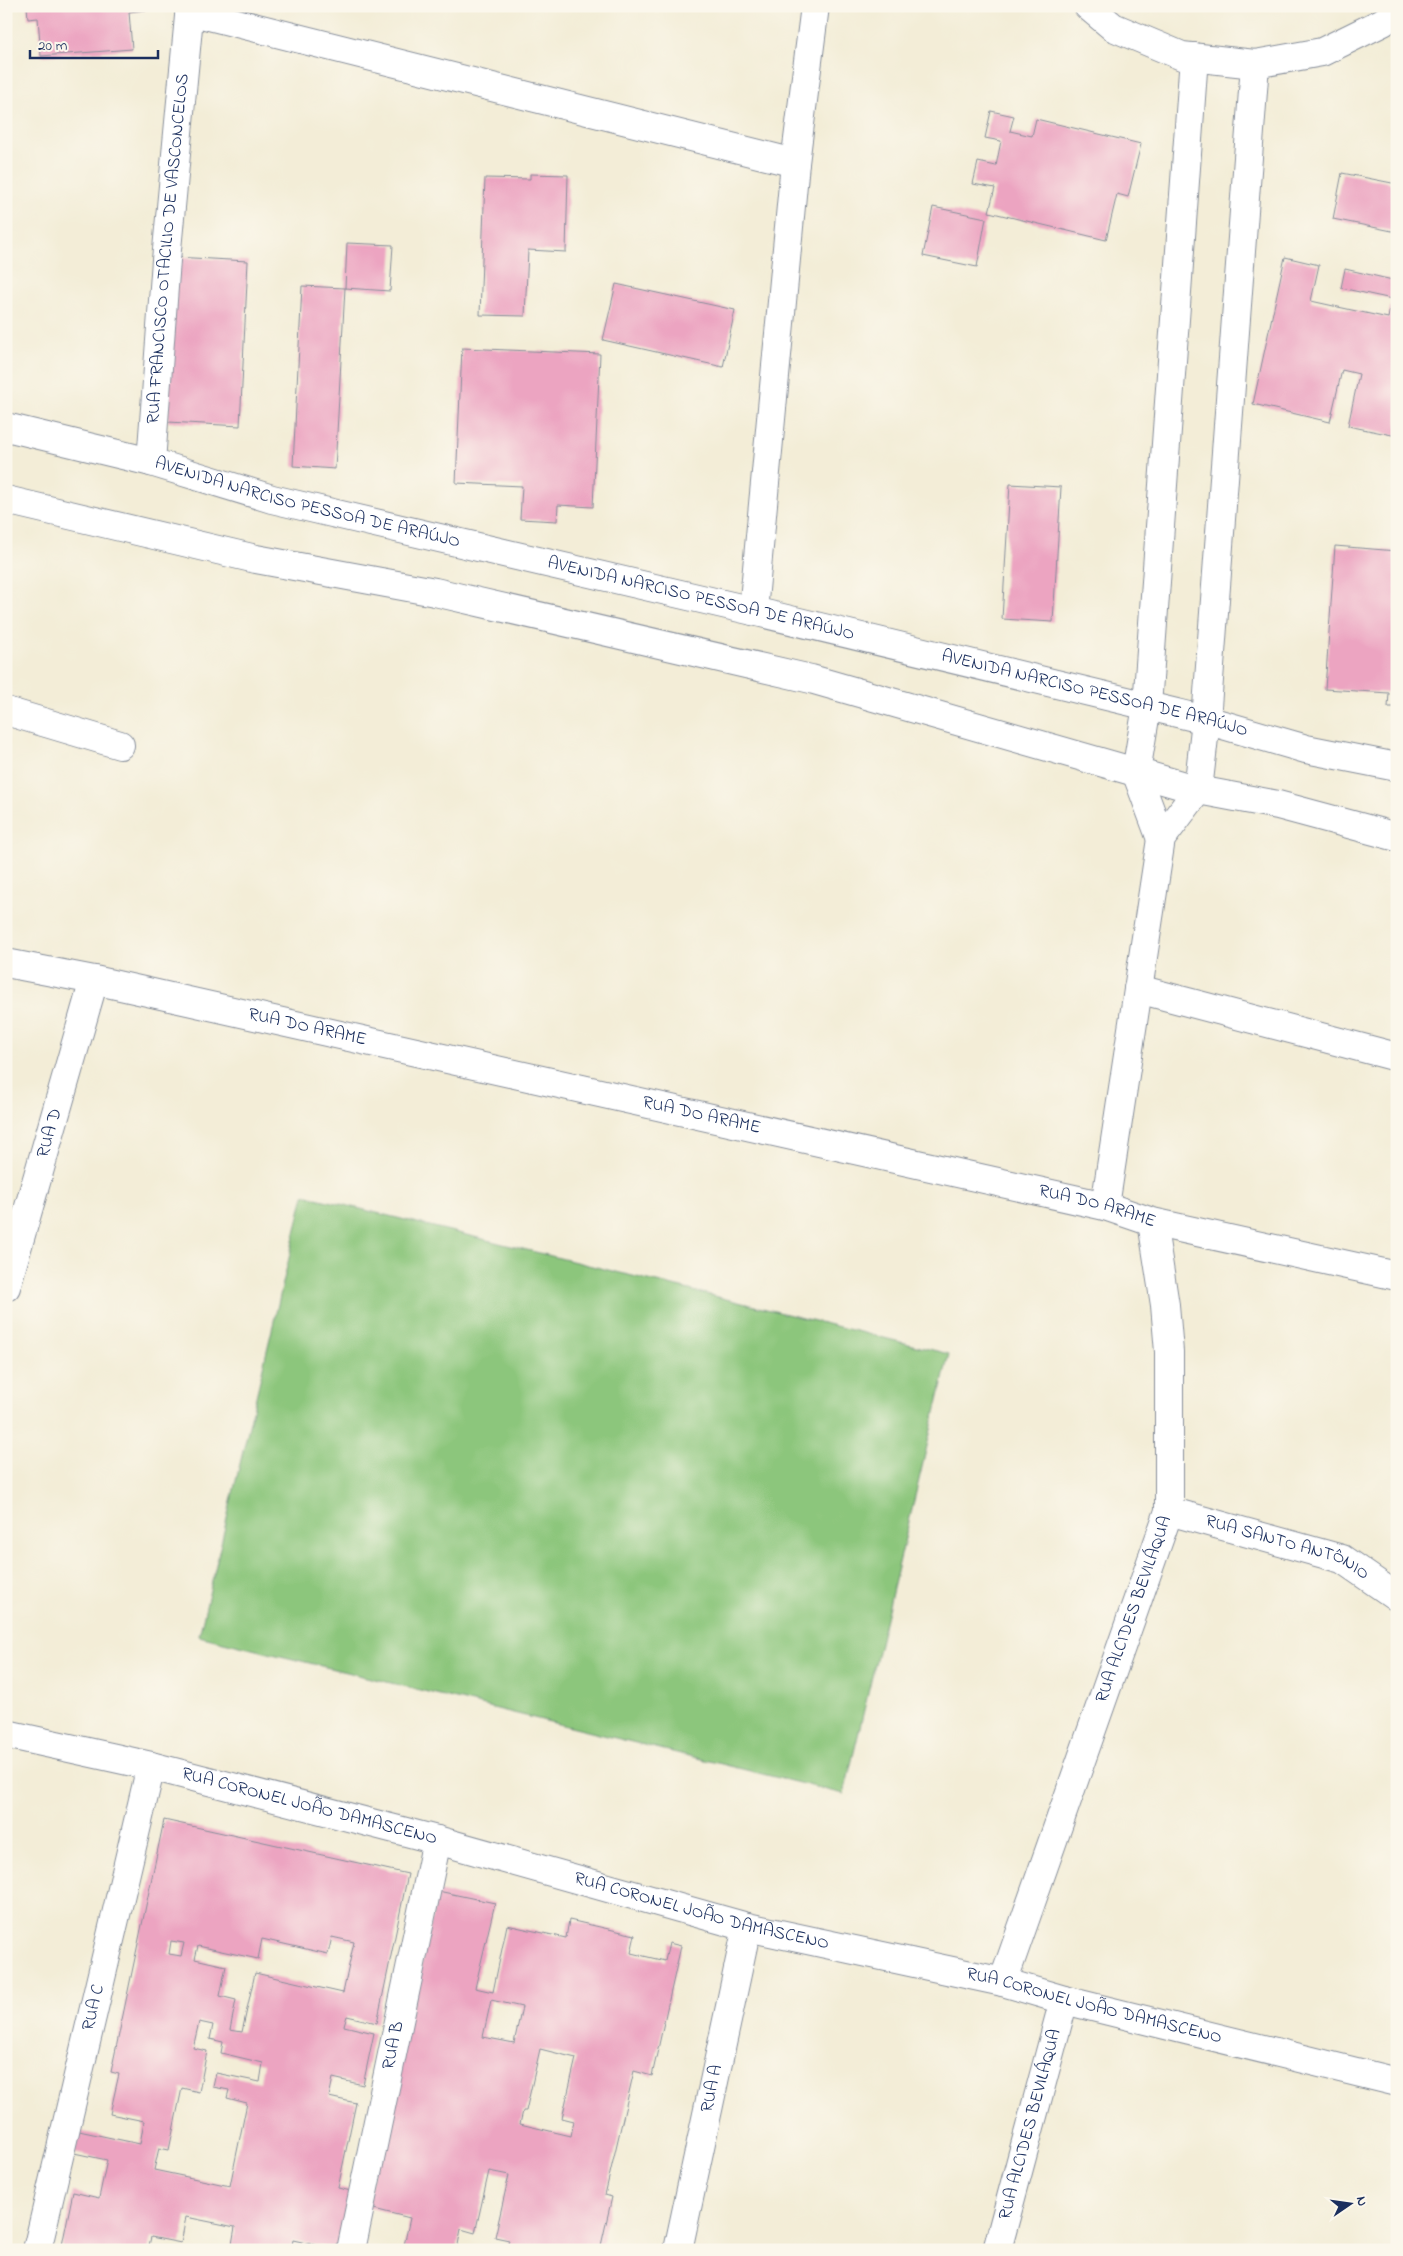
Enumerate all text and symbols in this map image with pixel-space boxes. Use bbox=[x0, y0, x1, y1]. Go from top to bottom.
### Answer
scale bar bbox=[30, 28, 158, 60]
text: 20 m bbox=[38, 35, 68, 57]
street label: RUA FRANCISCO OTACILIO DE VASCONCELOS bbox=[141, 72, 197, 425]
street label: AVENIDA NARCISO PESSOA DE ARAÚJO bbox=[151, 451, 463, 555]
street label: AVENIDA NARCISO PESSOA DE ARAÚJO bbox=[545, 551, 857, 648]
street label: AVENIDA NARCISO PESSOA DE ARAÚJO bbox=[939, 644, 1251, 744]
street label: RUA DO ARAME bbox=[245, 1002, 369, 1053]
street label: RUA DO ARAME bbox=[640, 1090, 763, 1142]
street label: RUA D bbox=[31, 1105, 69, 1161]
street label: RUA DO ARAME bbox=[1036, 1179, 1159, 1235]
street label: RUA SANTO ANTÔNIO bbox=[1202, 1509, 1374, 1587]
street label: RUA ALCIDES BEVILÁQUA bbox=[1089, 1512, 1179, 1707]
street label: RUA CORONEL JOÃO DAMASCENO bbox=[179, 1761, 440, 1852]
street label: RUA CORONEL JOÃO DAMASCENO bbox=[571, 1866, 832, 1957]
street label: RUA CORONEL JOÃO DAMASCENO bbox=[964, 1961, 1225, 2051]
street label: RUA C bbox=[76, 1982, 112, 2033]
street label: RUA B bbox=[376, 2019, 412, 2072]
street label: RUA ALCIDES BEVILÁQUA bbox=[993, 2026, 1069, 2223]
street label: RUA A bbox=[695, 2062, 730, 2115]
north arrow bbox=[1326, 2178, 1376, 2228]
text: N bbox=[1350, 2194, 1372, 2208]

